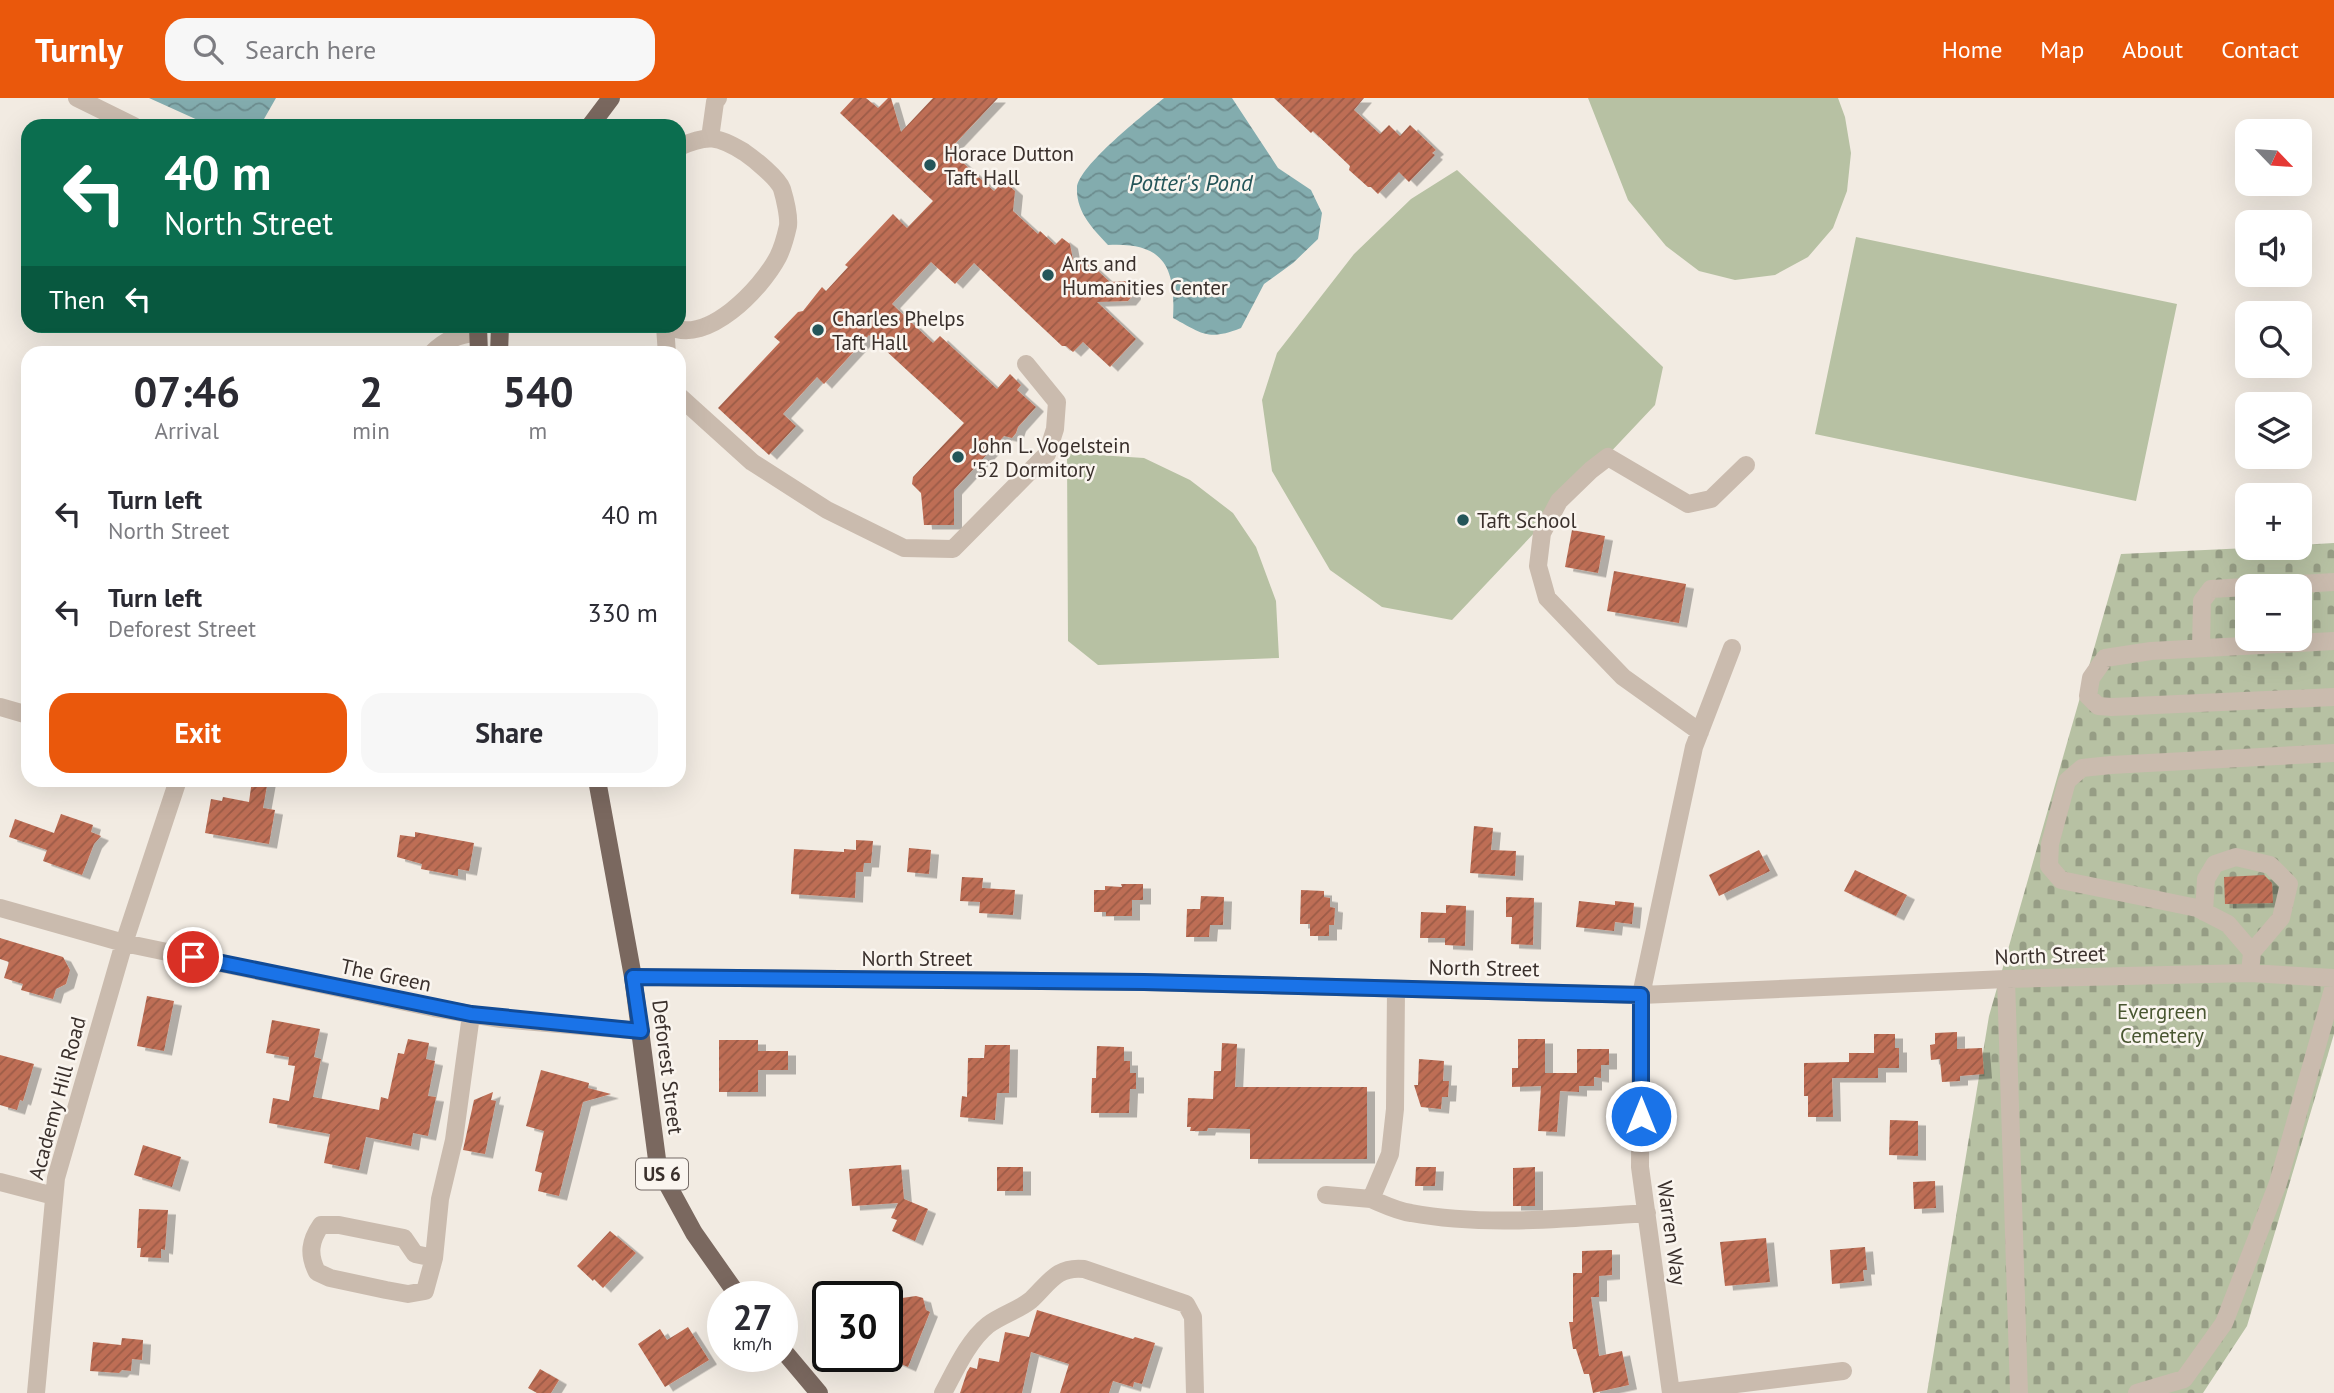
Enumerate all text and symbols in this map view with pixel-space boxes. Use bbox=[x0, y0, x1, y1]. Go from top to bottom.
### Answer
search box bbox=[165, 18, 655, 81]
text: Turnly bbox=[35, 28, 123, 71]
icon: search bbox=[189, 30, 227, 68]
text: Search here bbox=[245, 33, 376, 66]
text: Home bbox=[1942, 34, 2002, 65]
text: Map bbox=[2040, 34, 2084, 65]
text: About bbox=[2122, 34, 2183, 65]
text: Contact bbox=[2221, 34, 2299, 65]
north arrow bbox=[2235, 119, 2312, 196]
map controls bbox=[2235, 119, 2312, 651]
text: 40 m bbox=[164, 140, 271, 204]
place label: Horace Dutton Taft Hall bbox=[944, 140, 1074, 191]
icon: left bbox=[49, 147, 140, 238]
marker: Horace Dutton Taft Hall bbox=[922, 157, 938, 173]
water label: Potter's Pond bbox=[1129, 168, 1254, 197]
text: North Street bbox=[164, 202, 333, 244]
button: sound bbox=[2235, 210, 2312, 287]
place label: Arts and Humanities Center bbox=[1062, 250, 1228, 301]
marker: Arts and Humanities Center bbox=[1040, 267, 1056, 283]
icon: left bbox=[119, 280, 157, 318]
text: Then bbox=[49, 283, 105, 316]
button: search bbox=[2235, 301, 2312, 378]
place label: Charles Phelps Taft Hall bbox=[832, 305, 965, 356]
marker: Charles Phelps Taft Hall bbox=[810, 322, 826, 338]
text: 07:46 bbox=[133, 364, 240, 419]
text: 2 bbox=[359, 364, 383, 419]
text: 540 bbox=[502, 364, 574, 419]
button: layers bbox=[2235, 392, 2312, 469]
text: Arrival bbox=[154, 416, 219, 445]
text: min bbox=[352, 416, 390, 445]
text: m bbox=[529, 416, 547, 445]
place label: John L. Vogelstein '52 Dormitory bbox=[971, 432, 1130, 483]
marker: John L. Vogelstein '52 Dormitory bbox=[950, 449, 966, 465]
text: Turn left bbox=[108, 483, 202, 516]
button: + bbox=[2235, 483, 2312, 560]
icon: left bbox=[49, 495, 87, 533]
text: 40 m bbox=[602, 498, 658, 531]
place label: Taft School bbox=[1477, 507, 1577, 534]
marker: Taft School bbox=[1455, 512, 1471, 528]
text: North Street bbox=[108, 516, 230, 545]
button: − bbox=[2235, 574, 2312, 651]
text: Turn left bbox=[108, 581, 202, 614]
icon: left bbox=[49, 593, 87, 631]
text: 330 m bbox=[587, 596, 658, 629]
text: Deforest Street bbox=[108, 614, 256, 643]
button: Exit bbox=[49, 693, 347, 773]
button: Share bbox=[361, 693, 658, 773]
pin bbox=[163, 927, 223, 987]
icon: arrive bbox=[174, 938, 212, 976]
street label: North Street bbox=[1994, 940, 2106, 970]
street label: North Street bbox=[861, 945, 973, 972]
street label: The Green bbox=[338, 952, 434, 998]
street label: North Street bbox=[1428, 954, 1540, 982]
street label: Deforest Street bbox=[646, 998, 690, 1136]
park label: Evergreen Cemetery bbox=[2117, 998, 2207, 1049]
street label: Academy Hill Road bbox=[22, 1014, 92, 1182]
position arrow bbox=[1604, 1079, 1678, 1153]
road number: US 6 bbox=[636, 1158, 688, 1190]
street label: Warren Way bbox=[1651, 1179, 1693, 1287]
speed limit sign: 30 bbox=[812, 1281, 903, 1372]
text: 27 bbox=[733, 1294, 772, 1340]
text: km/h bbox=[733, 1332, 772, 1355]

